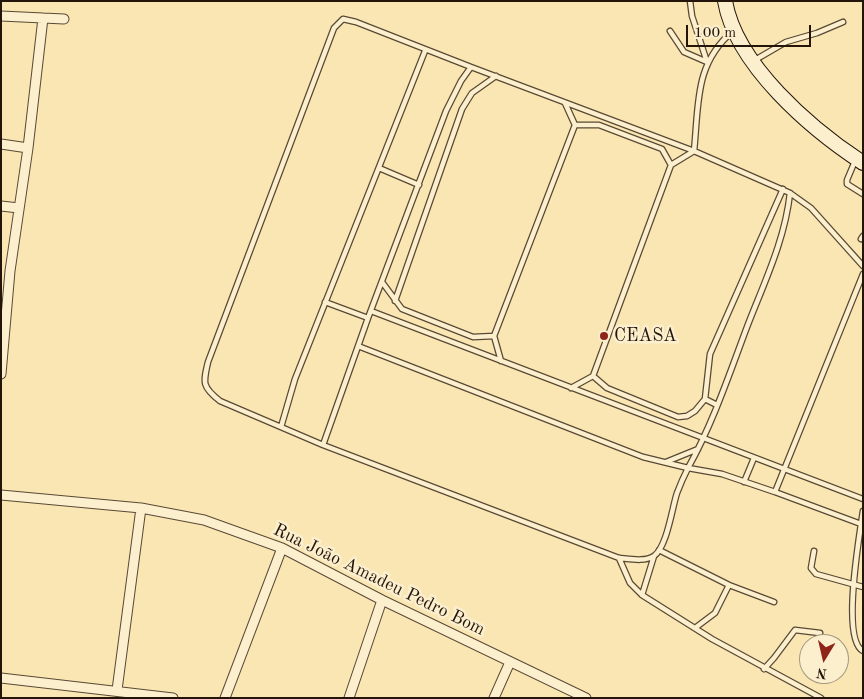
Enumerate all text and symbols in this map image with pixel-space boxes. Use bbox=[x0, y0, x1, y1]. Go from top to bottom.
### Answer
scale bar bbox=[689, 15, 814, 47]
text: 100 m bbox=[694, 26, 736, 41]
place label: CEASA bbox=[614, 325, 677, 347]
marker: CEASA bbox=[598, 330, 610, 342]
street label: Rua João Amadeu Pedro Bom bbox=[269, 519, 489, 641]
north arrow bbox=[799, 634, 849, 684]
text: N bbox=[815, 665, 828, 681]

